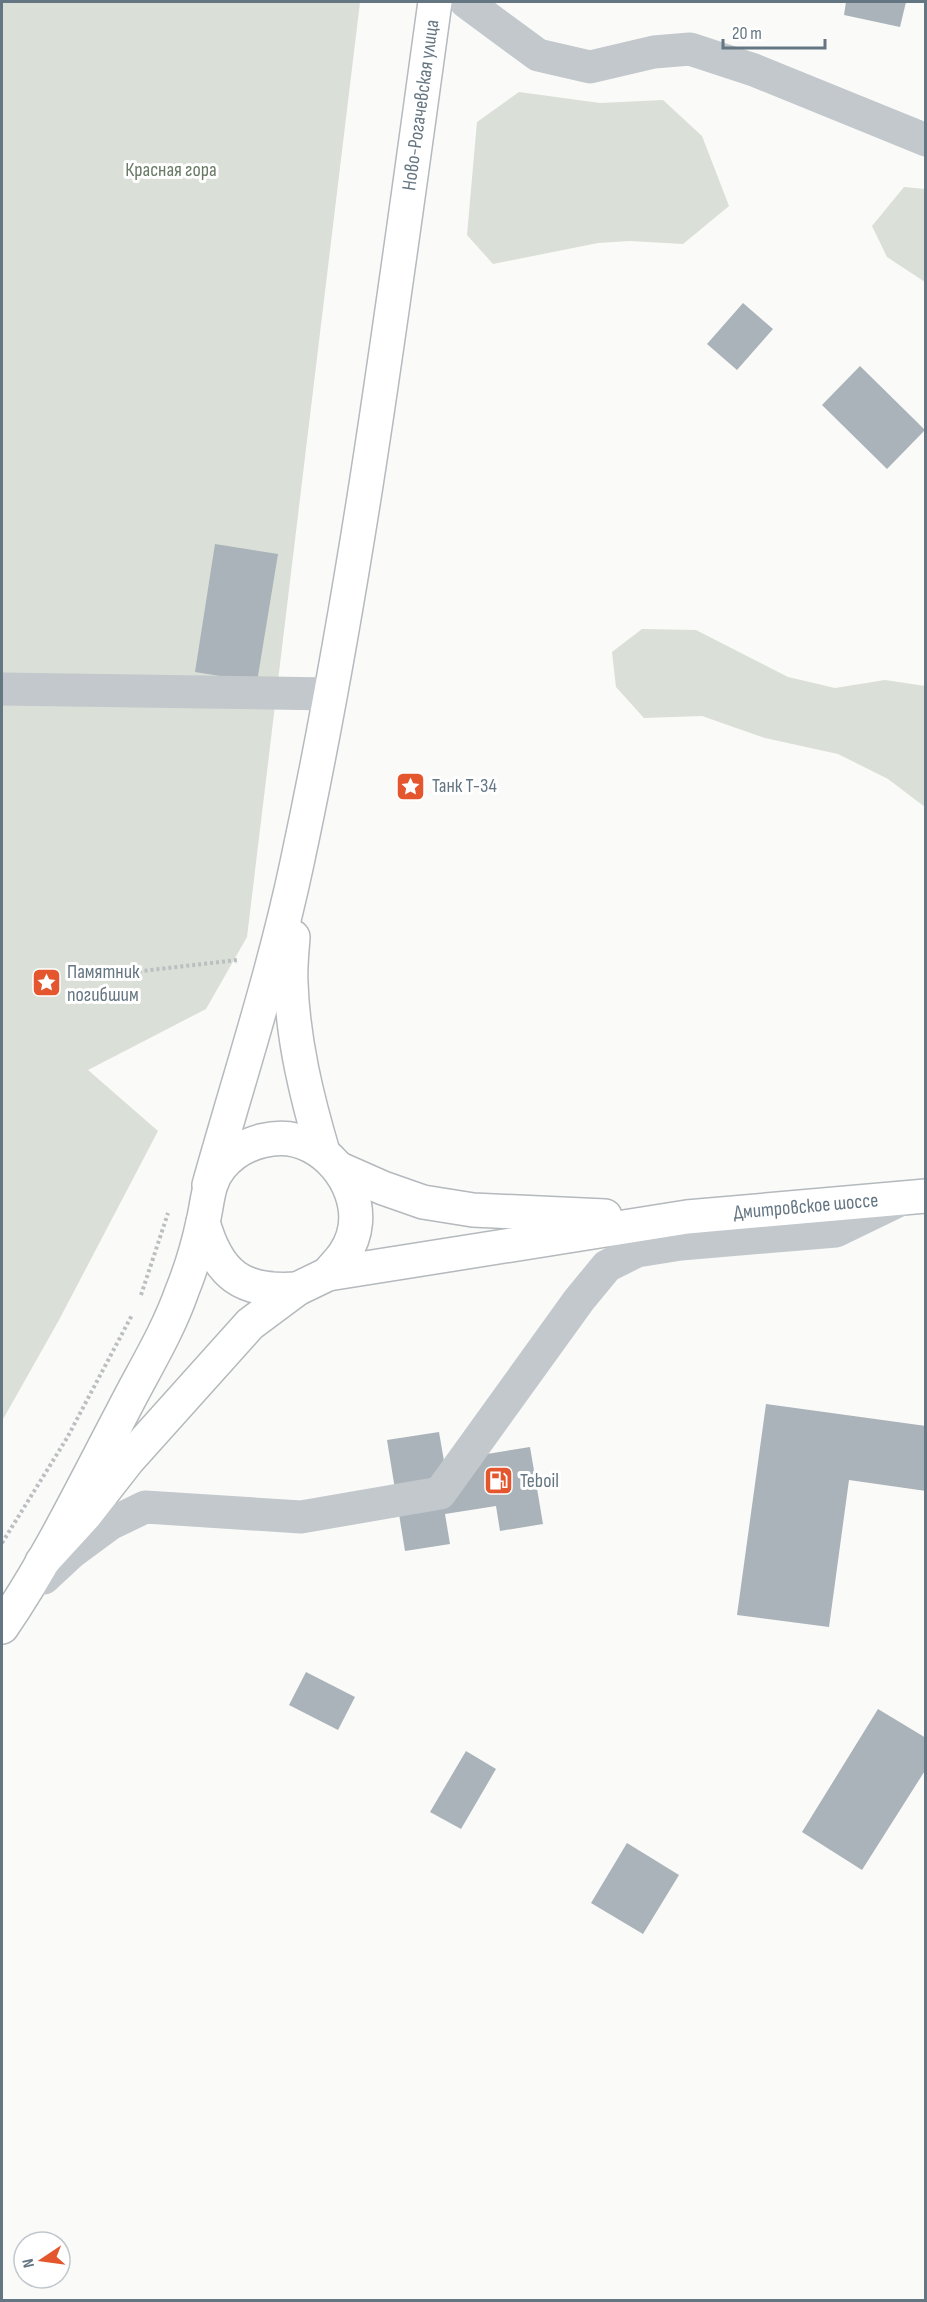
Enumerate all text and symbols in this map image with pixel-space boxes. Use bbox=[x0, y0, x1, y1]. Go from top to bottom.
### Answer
scale bar bbox=[723, 12, 825, 50]
street label: Ново-Рогачевская улица bbox=[397, 18, 444, 192]
text: 20 m bbox=[732, 23, 762, 44]
park label: Красная гора bbox=[125, 158, 217, 182]
place icon: Танк Т-34 bbox=[395, 770, 427, 802]
place label: Танк Т-34 bbox=[432, 774, 497, 798]
place label: Памятник погибшим bbox=[67, 960, 140, 1007]
place icon: Памятник погибшим bbox=[30, 967, 62, 999]
street label: Дмитровское шоссе bbox=[732, 1188, 879, 1225]
fuel station icon: Teboil bbox=[483, 1465, 515, 1497]
place label: Teboil bbox=[520, 1469, 559, 1493]
north arrow bbox=[12, 2230, 72, 2290]
text: N bbox=[19, 2257, 39, 2269]

